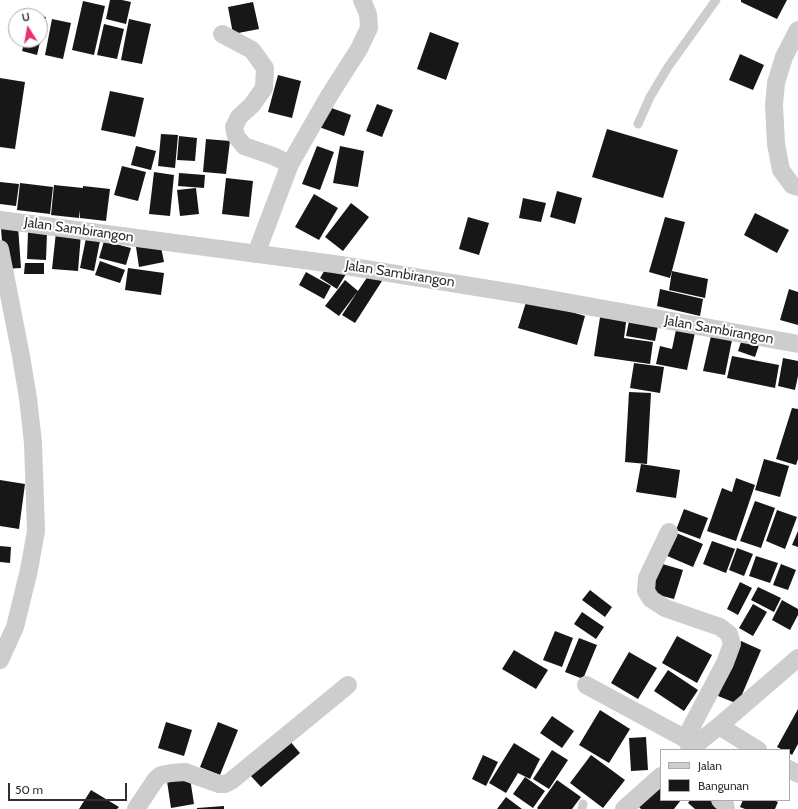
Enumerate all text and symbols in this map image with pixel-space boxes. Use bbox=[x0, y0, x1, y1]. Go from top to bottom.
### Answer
north arrow bbox=[8, 8, 48, 48]
text: U bbox=[21, 10, 31, 25]
street label: Jalan Sambirangon bbox=[23, 214, 135, 246]
street label: Jalan Sambirangon bbox=[344, 257, 456, 291]
street label: Jalan Sambirangon bbox=[663, 312, 775, 348]
legend bbox=[660, 749, 790, 801]
text: Jalan bbox=[698, 758, 722, 773]
scale bar bbox=[10, 775, 129, 801]
text: Bangunan bbox=[698, 778, 749, 793]
text: 50 m bbox=[15, 782, 43, 797]

